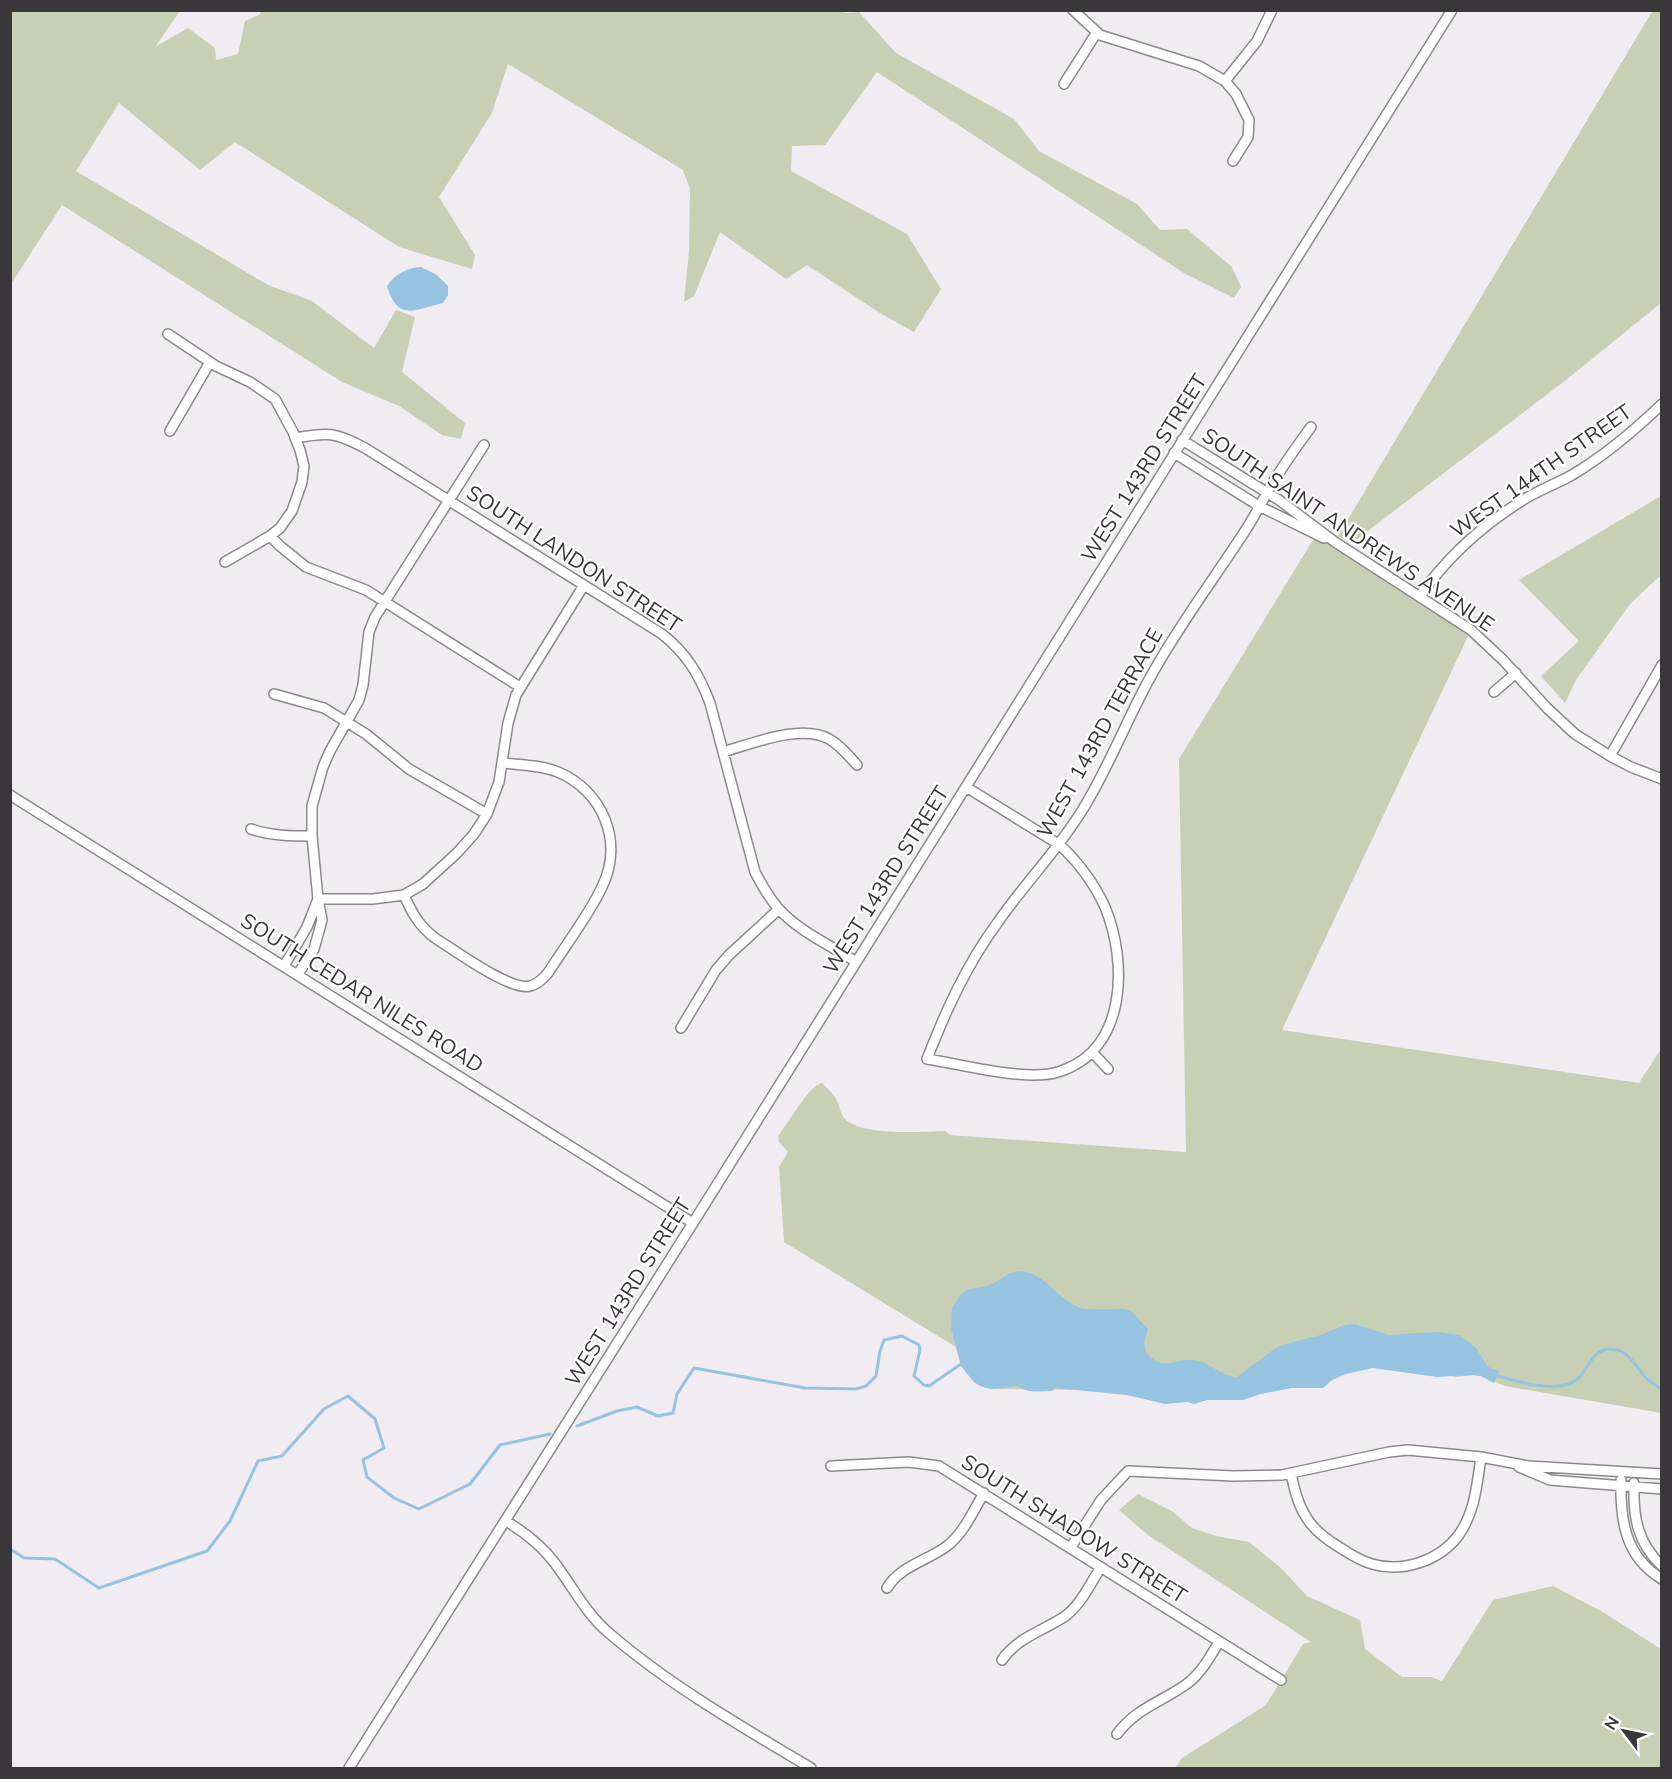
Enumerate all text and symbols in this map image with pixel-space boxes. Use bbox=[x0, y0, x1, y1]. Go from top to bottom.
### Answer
street label: WEST 143RD STREET bbox=[1075, 368, 1212, 566]
street label: WEST 144TH STREET bbox=[1445, 398, 1636, 543]
street label: SOUTH SAINT ANDREWS AVENUE bbox=[1198, 422, 1499, 637]
street label: SOUTH LANDON STREET bbox=[462, 479, 687, 638]
street label: WEST 143RD TERRACE bbox=[1031, 623, 1168, 842]
street label: WEST 143RD STREET bbox=[817, 780, 954, 978]
street label: SOUTH CEDAR NILES ROAD bbox=[236, 907, 489, 1078]
street label: WEST 143RD STREET bbox=[559, 1192, 696, 1390]
street label: SOUTH SHADOW STREET bbox=[957, 1448, 1192, 1608]
north arrow bbox=[1594, 1701, 1654, 1761]
text: N bbox=[1600, 1713, 1623, 1733]

